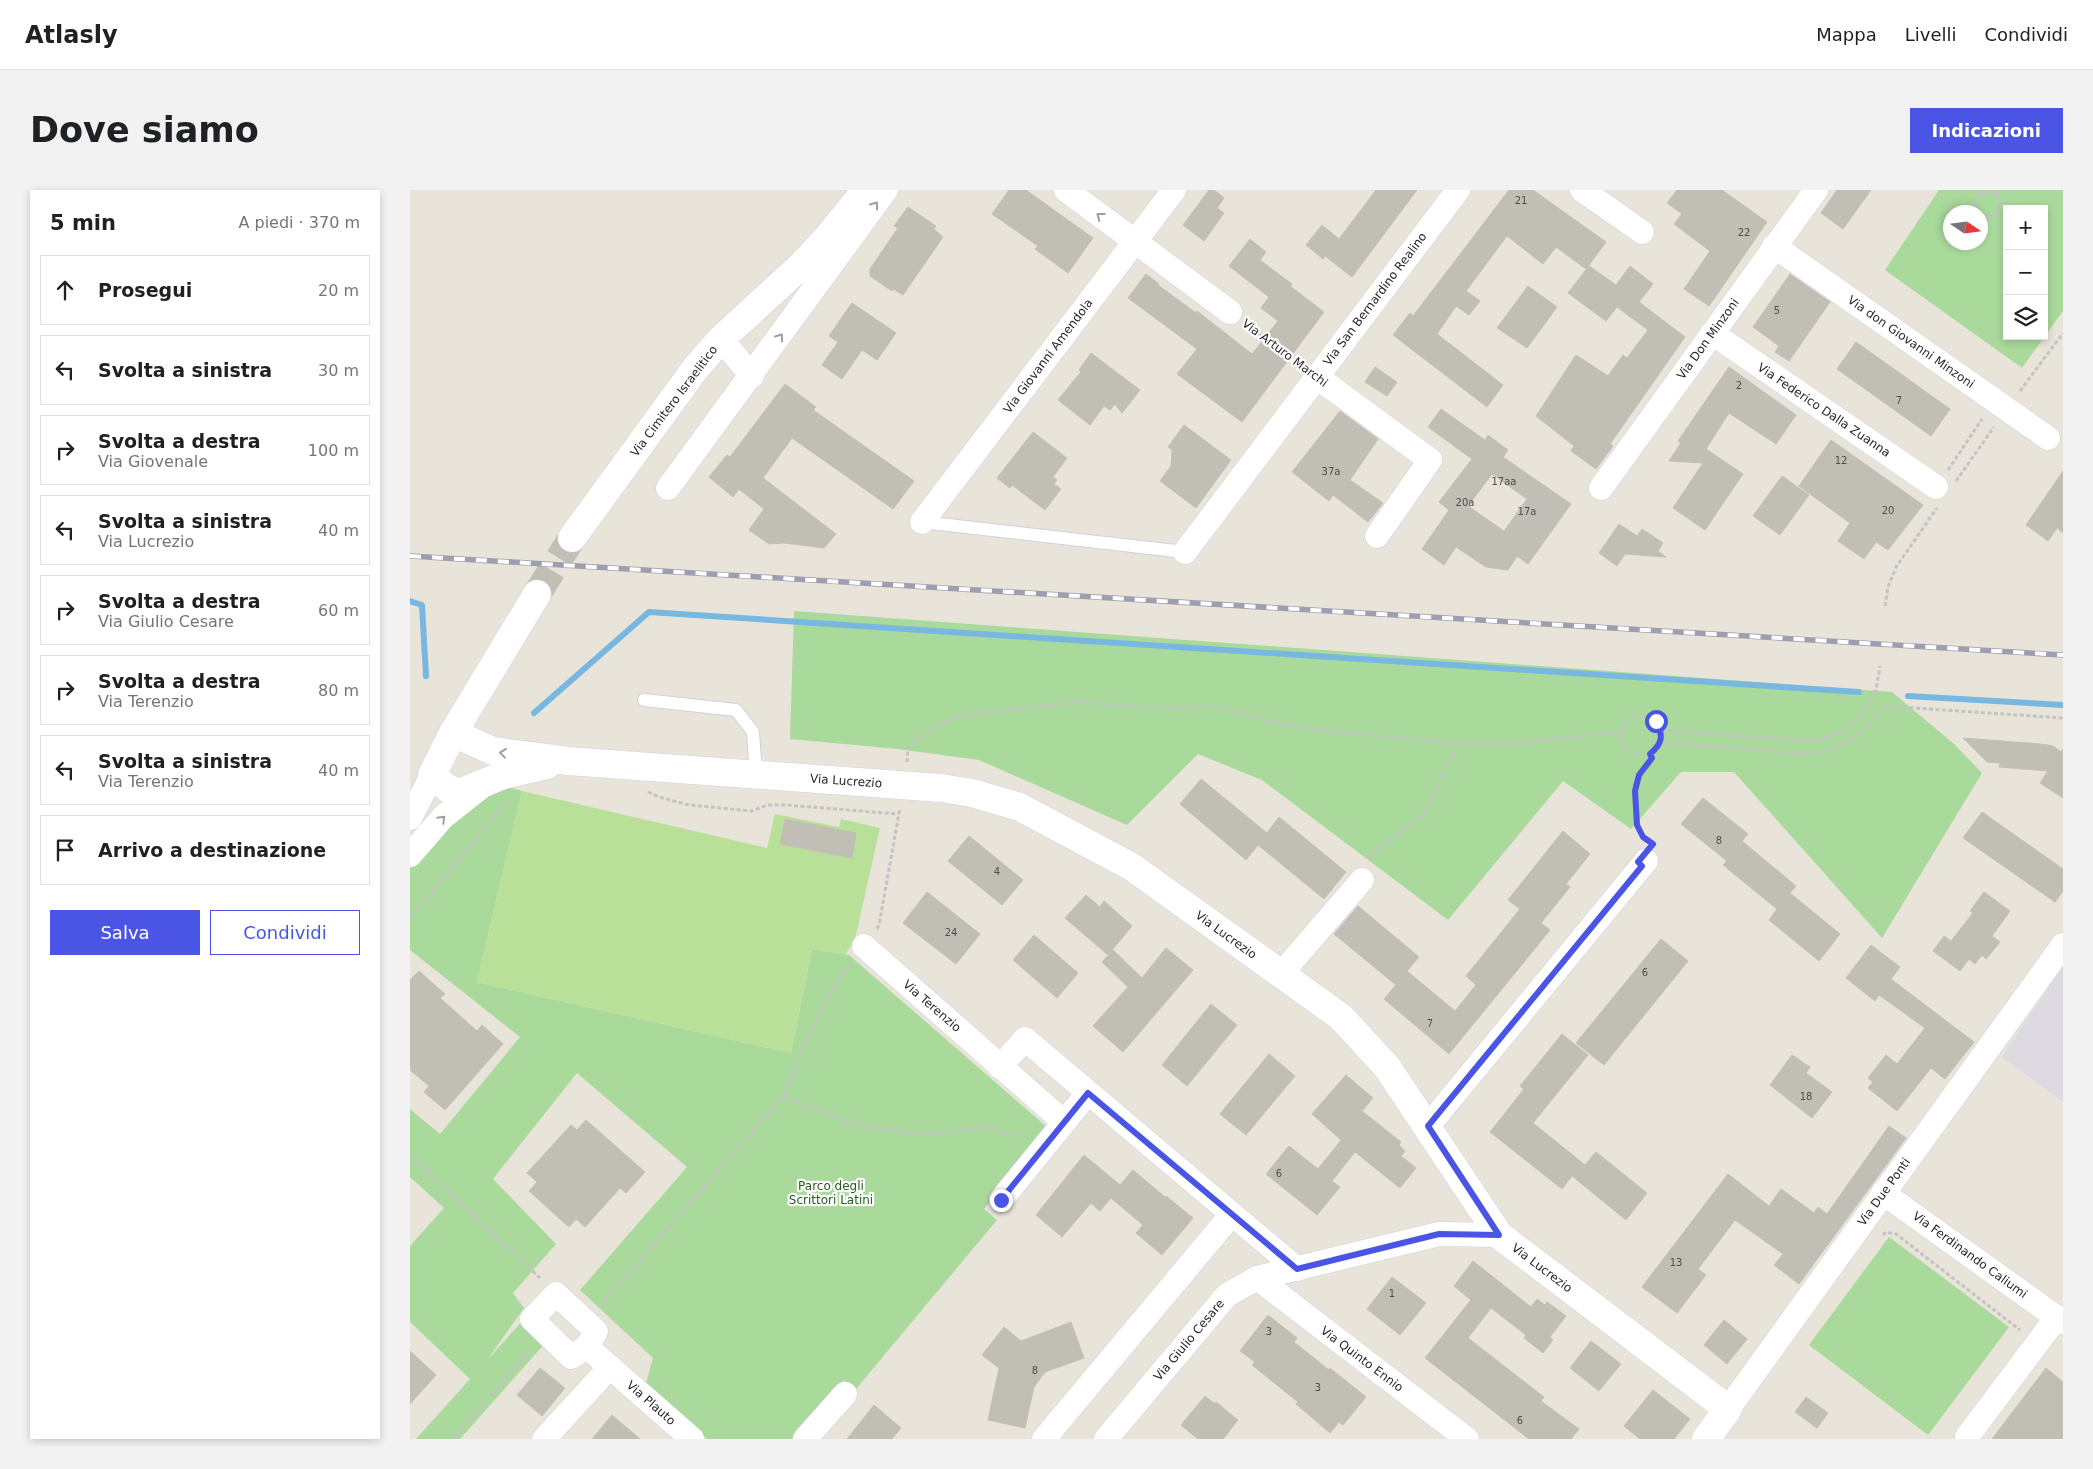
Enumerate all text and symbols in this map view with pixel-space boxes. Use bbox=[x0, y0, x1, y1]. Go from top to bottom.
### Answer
text: Atlasly bbox=[25, 21, 118, 49]
text: Mappa bbox=[1816, 24, 1877, 45]
text: Livelli bbox=[1905, 24, 1957, 45]
text: Condividi bbox=[1985, 24, 2068, 45]
button: Indicazioni bbox=[1910, 108, 2063, 153]
text: Dove siamo bbox=[30, 110, 259, 150]
house number: 21 bbox=[1515, 195, 1527, 206]
one-way arrow bbox=[869, 201, 878, 211]
north arrow bbox=[1943, 205, 1988, 250]
map controls bbox=[2003, 205, 2048, 340]
button: + bbox=[2003, 205, 2048, 250]
text: 5 min bbox=[50, 211, 116, 235]
text: A piedi · 370 m bbox=[238, 213, 360, 232]
one-way arrow bbox=[1096, 213, 1106, 222]
house number: 22 bbox=[1738, 227, 1750, 238]
street label: Via San Bernardino Realino bbox=[1320, 230, 1430, 368]
button: − bbox=[2003, 250, 2048, 295]
icon: ahead bbox=[51, 276, 79, 304]
text: Prosegui bbox=[98, 279, 192, 301]
text: 20 m bbox=[318, 281, 359, 300]
street label: Via don Giovanni Minzoni bbox=[1845, 293, 1977, 391]
button: layers bbox=[2003, 295, 2048, 340]
street label: Via Giovanni Amendola bbox=[1000, 296, 1096, 416]
street label: Via Don Minzoni bbox=[1674, 296, 1742, 382]
house number: 5 bbox=[1774, 305, 1780, 316]
street label: Via Arturo Marchi bbox=[1239, 316, 1331, 390]
one-way arrow bbox=[774, 333, 783, 343]
street label: Via Cimitero Israelitico bbox=[628, 343, 720, 459]
icon: left bbox=[51, 356, 79, 384]
text: Svolta a sinistra bbox=[98, 359, 272, 381]
street label: Via Federico Dalla Zuanna bbox=[1755, 360, 1893, 460]
text: 30 m bbox=[318, 361, 359, 380]
house number: 2 bbox=[1736, 380, 1742, 391]
house number: 7 bbox=[1896, 395, 1902, 406]
text: Svolta a destra bbox=[98, 430, 261, 452]
icon: right bbox=[51, 436, 79, 464]
text: 100 m bbox=[308, 441, 359, 460]
text: Via Giovenale bbox=[98, 452, 208, 471]
house number: 12 bbox=[1835, 455, 1847, 466]
house number: 37a bbox=[1322, 466, 1340, 477]
house number: 17aa bbox=[1492, 476, 1516, 487]
house number: 20a bbox=[1456, 497, 1474, 508]
house number: 20 bbox=[1882, 505, 1894, 516]
house number: 17a bbox=[1518, 506, 1536, 517]
text: Svolta a sinistra bbox=[98, 510, 272, 532]
icon: left bbox=[51, 516, 79, 544]
text: 40 m bbox=[318, 521, 359, 540]
text: Via Lucrezio bbox=[98, 532, 194, 551]
text: Svolta a destra bbox=[98, 590, 261, 612]
icon: right bbox=[51, 596, 79, 624]
text: 60 m bbox=[318, 601, 359, 620]
text: Via Giulio Cesare bbox=[98, 612, 234, 631]
text: Svolta a destra bbox=[98, 670, 261, 692]
icon: right bbox=[51, 676, 79, 704]
text: 80 m bbox=[318, 681, 359, 700]
text: Via Terenzio bbox=[98, 692, 194, 711]
route start bbox=[1645, 710, 1668, 733]
one-way arrow bbox=[498, 748, 507, 758]
text: Svolta a sinistra bbox=[98, 750, 272, 772]
icon: left bbox=[51, 756, 79, 784]
text: 40 m bbox=[318, 761, 359, 780]
text: Via Terenzio bbox=[98, 772, 194, 791]
street label: Via Lucrezio bbox=[810, 772, 882, 790]
one-way arrow bbox=[436, 816, 445, 825]
house number: 8 bbox=[1716, 835, 1722, 846]
icon: arrive bbox=[51, 836, 79, 864]
text: Arrivo a destinazione bbox=[98, 839, 326, 861]
house number: 4 bbox=[994, 866, 1000, 877]
street label: Via Lucrezio bbox=[1193, 908, 1259, 962]
button: Salva bbox=[50, 910, 200, 955]
button: Condividi bbox=[210, 910, 360, 955]
house number: 24 bbox=[945, 927, 957, 938]
house number: 6 bbox=[1642, 967, 1648, 978]
street label: Via Terenzio bbox=[900, 977, 964, 1035]
house number: 7 bbox=[1427, 1018, 1433, 1029]
house number: 18 bbox=[1800, 1091, 1812, 1102]
street label: Via Due Ponti bbox=[1855, 1155, 1913, 1229]
house number: 6 bbox=[1276, 1168, 1282, 1179]
park label: Parco degli Scrittori Latini bbox=[789, 1179, 873, 1207]
route end bbox=[990, 1189, 1013, 1212]
street label: Via Ferdinando Caliumi bbox=[1910, 1209, 2030, 1301]
street label: Via Lucrezio bbox=[1509, 1241, 1575, 1295]
house number: 13 bbox=[1670, 1257, 1682, 1268]
house number: 1 bbox=[1389, 1288, 1395, 1299]
street label: Via Giulio Cesare bbox=[1151, 1296, 1227, 1384]
street label: Via Quinto Ennio bbox=[1318, 1323, 1406, 1395]
house number: 3 bbox=[1266, 1326, 1272, 1337]
house number: 8 bbox=[1032, 1365, 1038, 1376]
street label: Via Plauto bbox=[624, 1378, 678, 1428]
house number: 3 bbox=[1315, 1382, 1321, 1393]
house number: 6 bbox=[1517, 1415, 1523, 1426]

